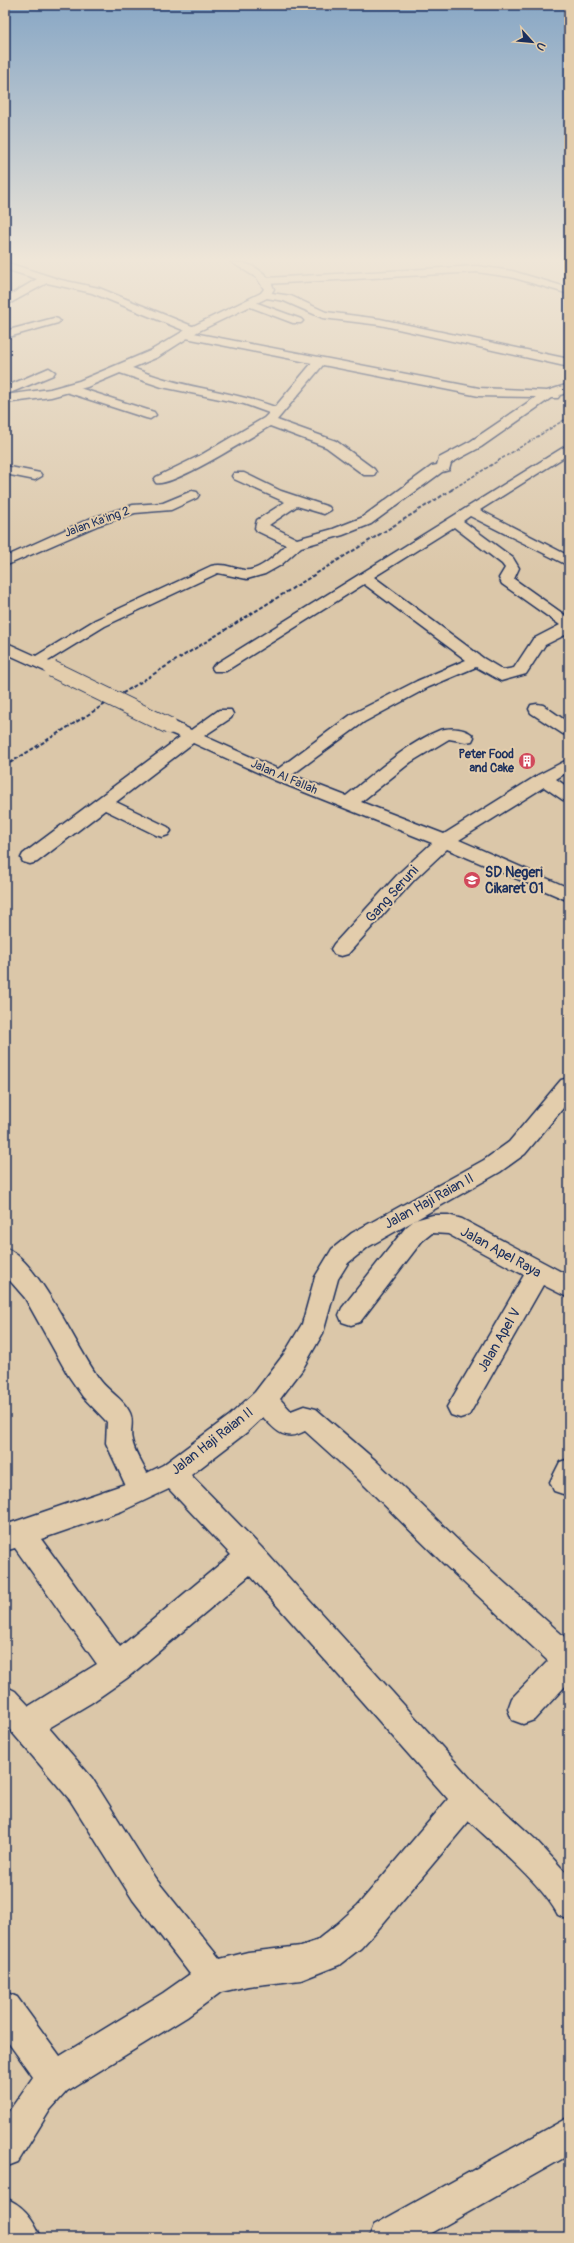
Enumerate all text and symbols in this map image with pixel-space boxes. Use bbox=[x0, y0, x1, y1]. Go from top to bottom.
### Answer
north arrow bbox=[512, 22, 552, 62]
text: U bbox=[533, 40, 548, 53]
street label: Jalan Ka'ing 2 bbox=[62, 503, 132, 541]
place label: Peter Food and Cake bbox=[458, 747, 515, 776]
building icon: Peter Food and Cake bbox=[517, 751, 537, 771]
street label: Jalan Al Fallah bbox=[248, 756, 320, 798]
street label: Gang Seruni bbox=[362, 862, 422, 926]
place label: SD Negeri Cikaret 01 bbox=[485, 864, 544, 897]
school or university icon: SD Negeri Cikaret 01 bbox=[462, 870, 482, 890]
street label: Jalan Haji Raian II bbox=[381, 1169, 477, 1233]
street label: Jalan Apel Raya bbox=[458, 1223, 544, 1281]
street label: Jalan Apel V bbox=[474, 1305, 524, 1375]
street label: Jalan Haji Raian II bbox=[167, 1404, 257, 1478]

